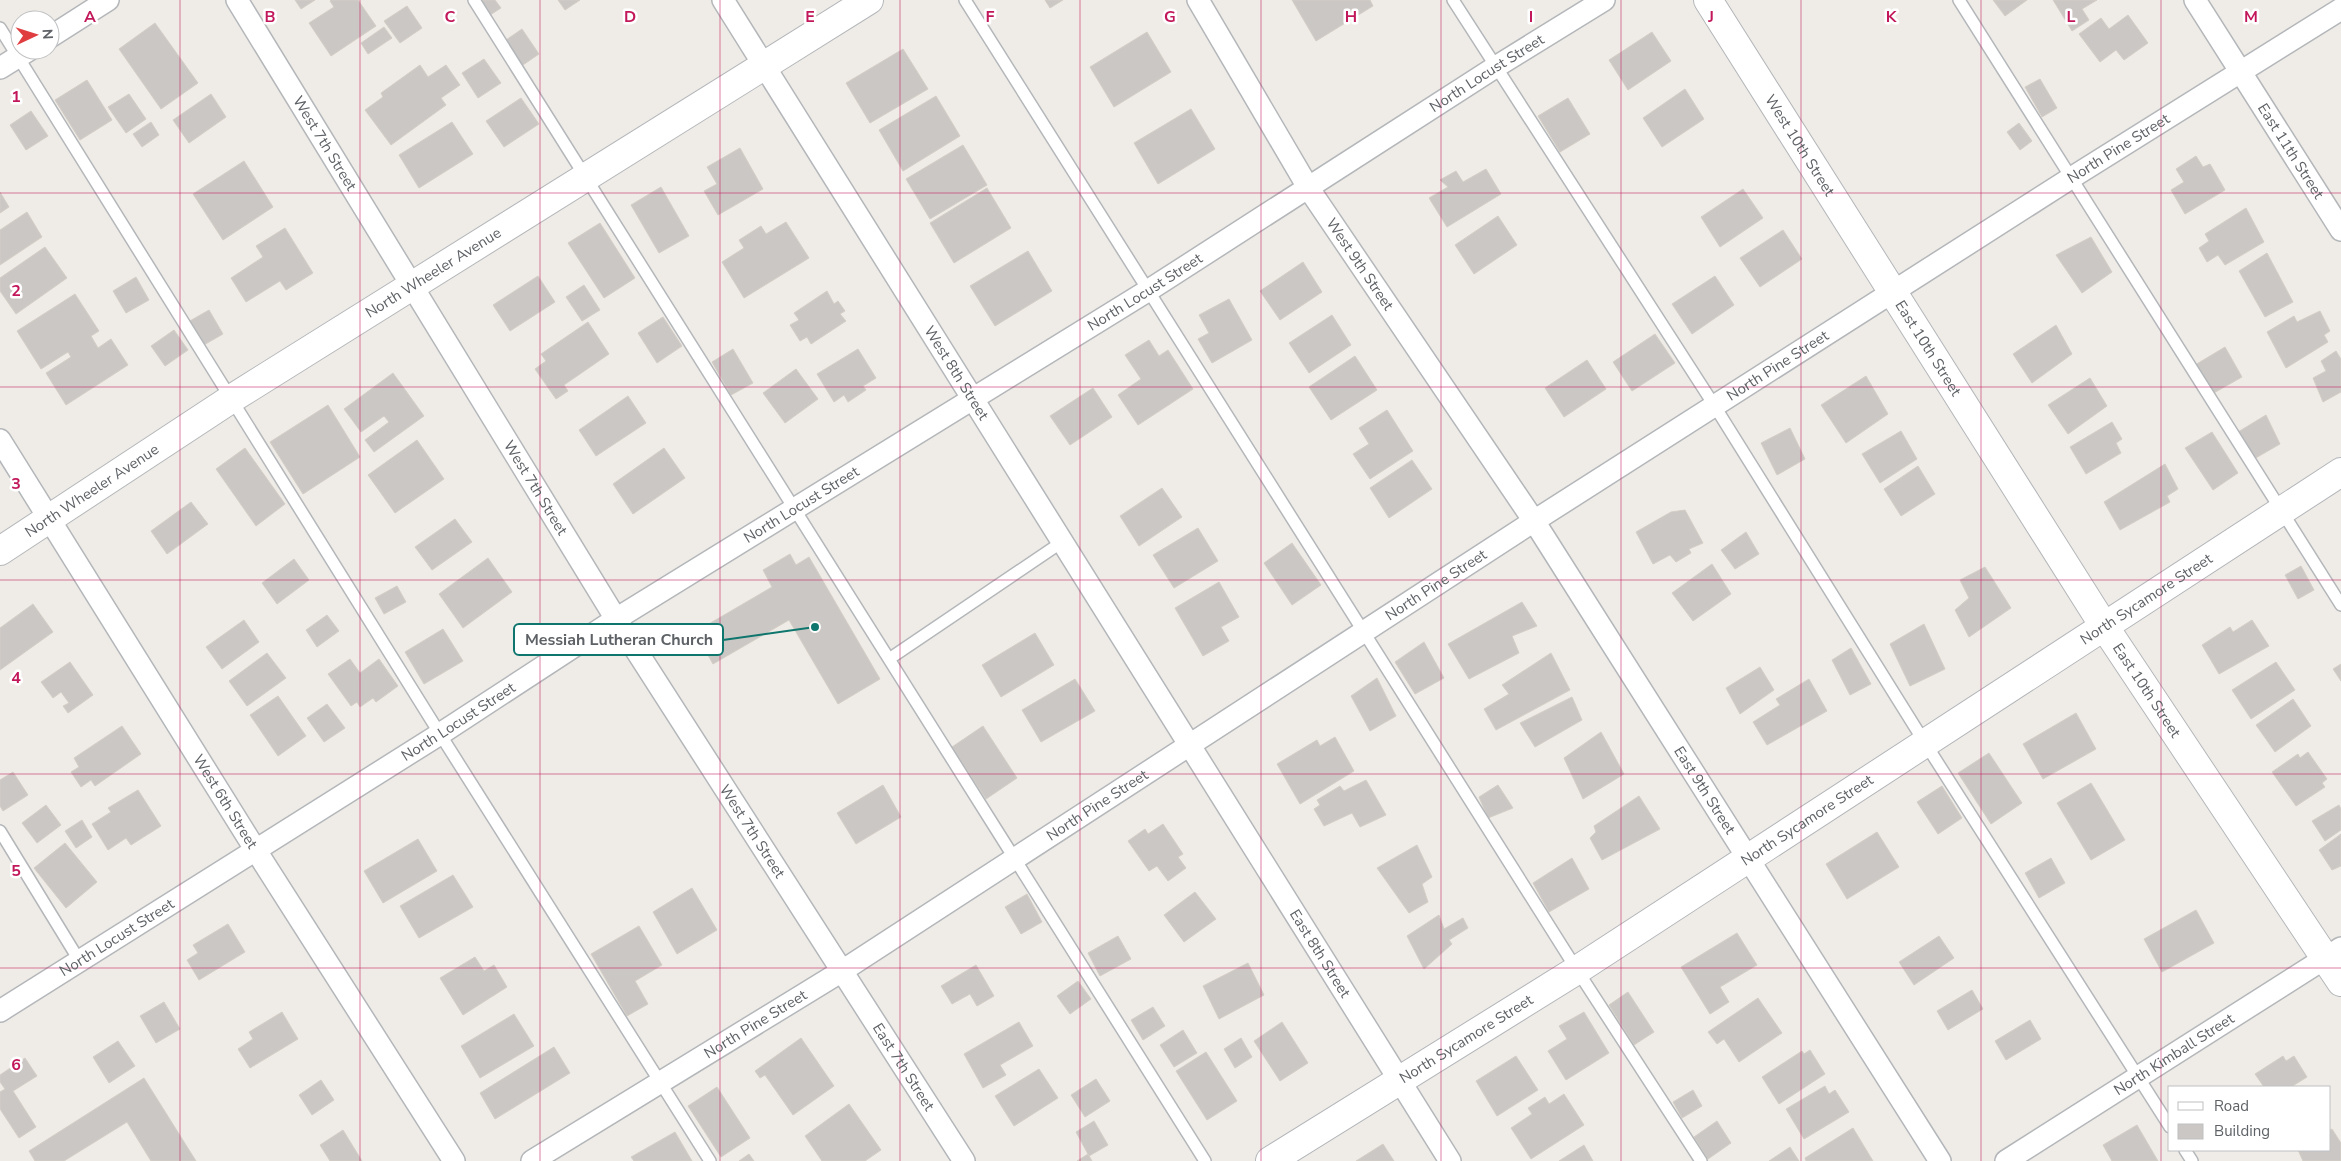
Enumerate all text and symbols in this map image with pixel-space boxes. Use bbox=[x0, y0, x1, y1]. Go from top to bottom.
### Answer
text: A bbox=[84, 6, 96, 28]
text: B bbox=[264, 6, 276, 28]
text: C bbox=[445, 6, 456, 28]
text: D bbox=[624, 6, 636, 28]
text: E bbox=[805, 6, 815, 28]
text: F bbox=[986, 6, 995, 28]
text: G bbox=[1164, 6, 1176, 28]
text: H bbox=[1345, 6, 1357, 28]
text: I bbox=[1529, 6, 1533, 28]
text: J bbox=[1707, 6, 1714, 28]
text: K bbox=[1886, 6, 1898, 28]
text: L bbox=[2067, 6, 2076, 28]
text: M bbox=[2244, 6, 2258, 28]
north arrow bbox=[10, 10, 60, 60]
text: N bbox=[38, 28, 57, 40]
street label: North Locust Street bbox=[1426, 29, 1549, 117]
text: 1 bbox=[11, 86, 21, 108]
street label: West 10th Street bbox=[1760, 91, 1840, 201]
street label: West 7th Street bbox=[288, 92, 362, 195]
street label: East 11th Street bbox=[2253, 100, 2329, 203]
street label: North Pine Street bbox=[2063, 108, 2174, 188]
street label: West 9th Street bbox=[1322, 214, 1399, 315]
street label: North Wheeler Avenue bbox=[362, 223, 505, 323]
street label: North Locust Street bbox=[1084, 248, 1207, 336]
text: 2 bbox=[11, 280, 21, 302]
street label: East 10th Street bbox=[1891, 297, 1966, 400]
street label: West 8th Street bbox=[920, 322, 994, 424]
street label: North Pine Street bbox=[1723, 325, 1833, 405]
street label: West 7th Street bbox=[499, 437, 573, 540]
street label: North Wheeler Avenue bbox=[21, 439, 163, 542]
street label: North Locust Street bbox=[740, 461, 863, 548]
text: 3 bbox=[11, 473, 21, 495]
street label: North Pine Street bbox=[1381, 544, 1491, 625]
street label: North Sycamore Street bbox=[2076, 548, 2217, 649]
callout: Messiah Lutheran Church bbox=[514, 624, 723, 655]
text: Messiah Lutheran Church bbox=[525, 629, 713, 651]
street label: East 10th Street bbox=[2108, 639, 2186, 742]
text: 4 bbox=[11, 667, 21, 689]
street label: North Locust Street bbox=[398, 677, 520, 766]
street label: East 9th Street bbox=[1669, 742, 1741, 839]
street label: West 6th Street bbox=[188, 751, 263, 853]
street label: North Pine Street bbox=[1043, 764, 1152, 845]
street label: North Sycamore Street bbox=[1737, 769, 1877, 871]
street label: West 7th Street bbox=[715, 781, 790, 882]
text: 5 bbox=[11, 860, 21, 882]
street label: North Locust Street bbox=[56, 893, 179, 981]
street label: East 8th Street bbox=[1285, 906, 1356, 1002]
street label: North Pine Street bbox=[700, 985, 811, 1063]
street label: North Sycamore Street bbox=[1396, 989, 1537, 1088]
street label: North Kimball Street bbox=[2110, 1008, 2239, 1100]
street label: East 7th Street bbox=[868, 1019, 939, 1115]
text: 6 bbox=[11, 1054, 21, 1076]
legend bbox=[2168, 1086, 2331, 1151]
text: Road bbox=[2214, 1096, 2249, 1116]
text: Building bbox=[2214, 1121, 2270, 1141]

